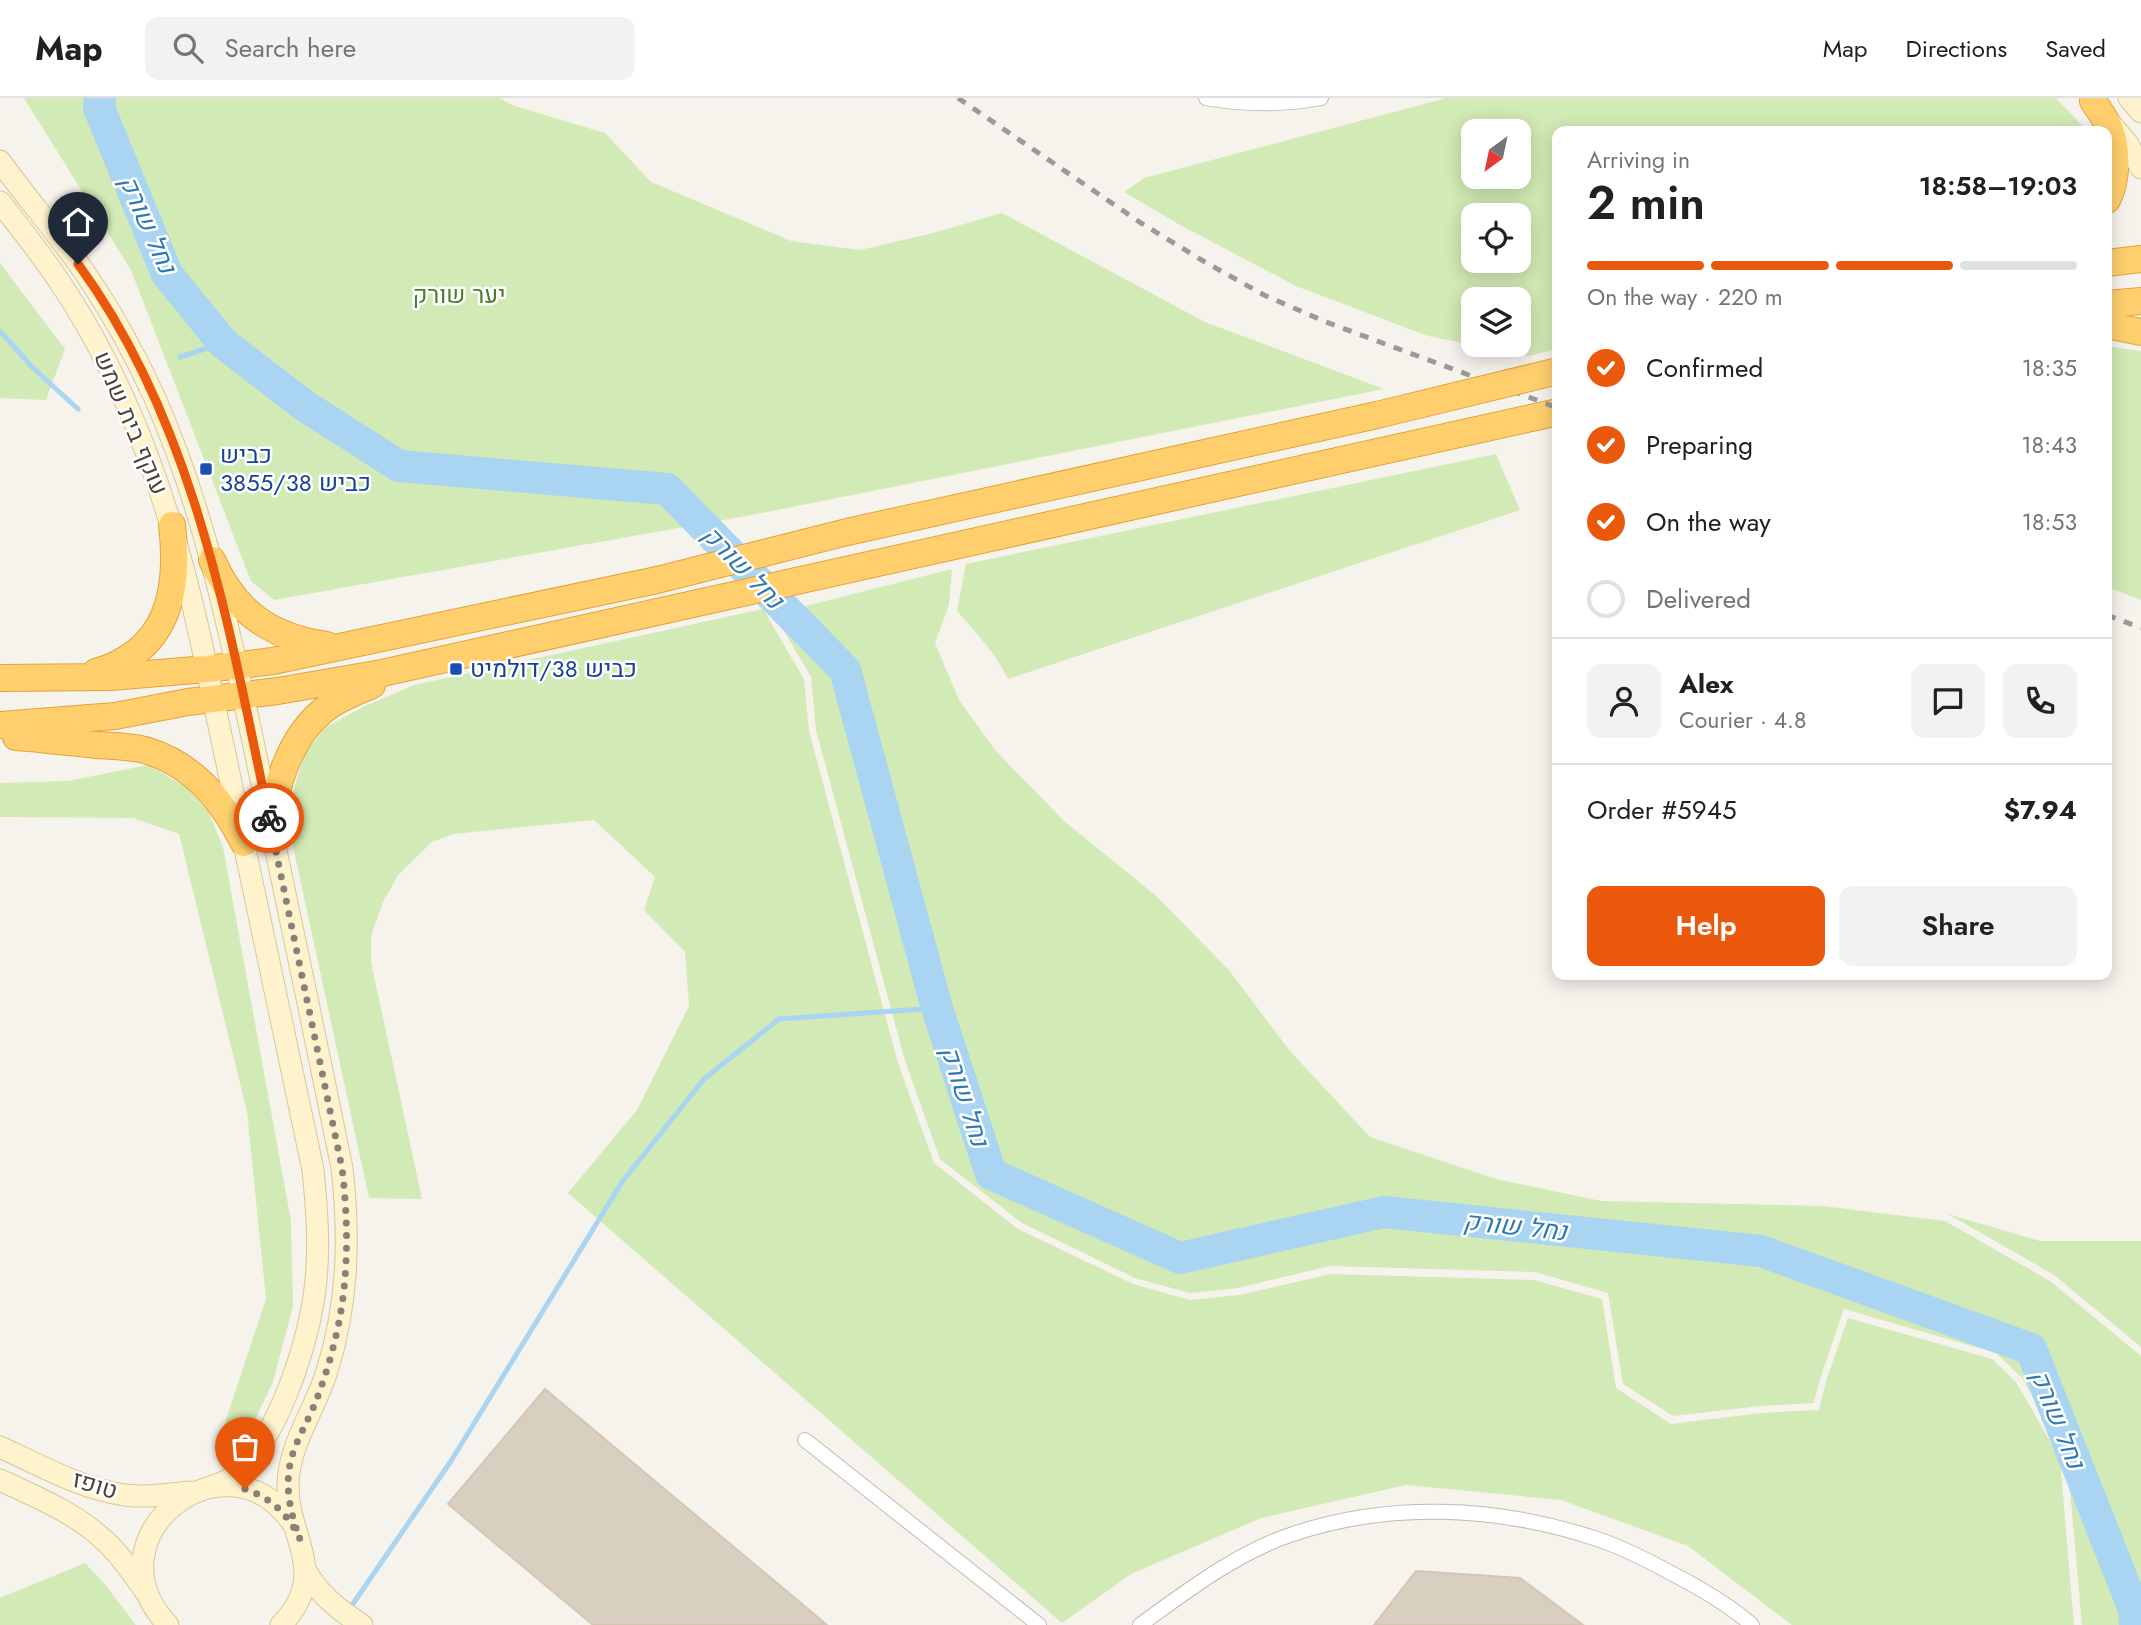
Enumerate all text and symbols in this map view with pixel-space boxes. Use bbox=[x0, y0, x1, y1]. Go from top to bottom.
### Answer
search box bbox=[145, 17, 635, 80]
text: Map bbox=[35, 25, 103, 72]
icon: search bbox=[169, 29, 207, 67]
text: Search here bbox=[225, 29, 356, 67]
text: Map bbox=[1823, 31, 1868, 66]
text: Directions bbox=[1906, 31, 2007, 66]
text: Saved bbox=[2045, 31, 2106, 66]
north arrow bbox=[1461, 119, 1531, 189]
map controls bbox=[1461, 119, 1531, 357]
text: Arriving in bbox=[1587, 143, 1690, 177]
text: 18:58–19:03 bbox=[1919, 167, 2077, 205]
water label: נחל שורק bbox=[110, 169, 187, 280]
text: 2 min bbox=[1587, 170, 1705, 236]
pin bbox=[48, 192, 108, 264]
icon: home bbox=[59, 203, 97, 241]
button: locate bbox=[1461, 203, 1531, 273]
park label: יער שורק bbox=[413, 277, 505, 312]
text: On the way · 220 m bbox=[1587, 280, 1783, 314]
button: layers bbox=[1461, 287, 1531, 357]
street label: עוקף בית שמש bbox=[86, 346, 177, 500]
icon: check bbox=[1587, 349, 1625, 387]
text: Confirmed bbox=[1646, 349, 1763, 387]
text: 18:35 bbox=[2022, 351, 2077, 385]
icon: check bbox=[1587, 426, 1625, 464]
text: Preparing bbox=[1646, 426, 1753, 464]
text: 18:43 bbox=[2021, 428, 2077, 462]
place label: כביש 3855/כביש 38 bbox=[220, 437, 371, 500]
marker: כביש 3855/כביש 38 bbox=[198, 461, 214, 477]
icon: check bbox=[1587, 503, 1625, 541]
text: On the way bbox=[1646, 503, 1771, 541]
text: 18:53 bbox=[2022, 505, 2077, 539]
water label: נחל שורק bbox=[693, 517, 794, 619]
text: Delivered bbox=[1646, 580, 1751, 618]
place label: כביש 38/דולמיט bbox=[470, 651, 637, 686]
marker: כביש 38/דולמיט bbox=[448, 661, 464, 677]
button: person bbox=[1587, 664, 1661, 738]
button: chat bbox=[1911, 664, 1985, 738]
button: phone bbox=[2003, 664, 2077, 738]
text: Alex bbox=[1679, 665, 1733, 703]
text: Courier · 4.8 bbox=[1679, 703, 1807, 737]
courier bbox=[234, 783, 304, 853]
text: Order #5945 bbox=[1587, 791, 1737, 829]
text: $7.94 bbox=[2004, 791, 2077, 829]
icon: bike bbox=[250, 799, 288, 837]
button: Help bbox=[1587, 886, 1825, 966]
button: Share bbox=[1839, 886, 2077, 966]
water label: נחל שורק bbox=[931, 1041, 1000, 1153]
water label: נחל שורק bbox=[1461, 1202, 1570, 1250]
water label: נחל שורק bbox=[2021, 1364, 2096, 1476]
pin bbox=[215, 1417, 275, 1489]
icon: bag bbox=[226, 1428, 264, 1466]
street label: טופז bbox=[68, 1461, 122, 1508]

